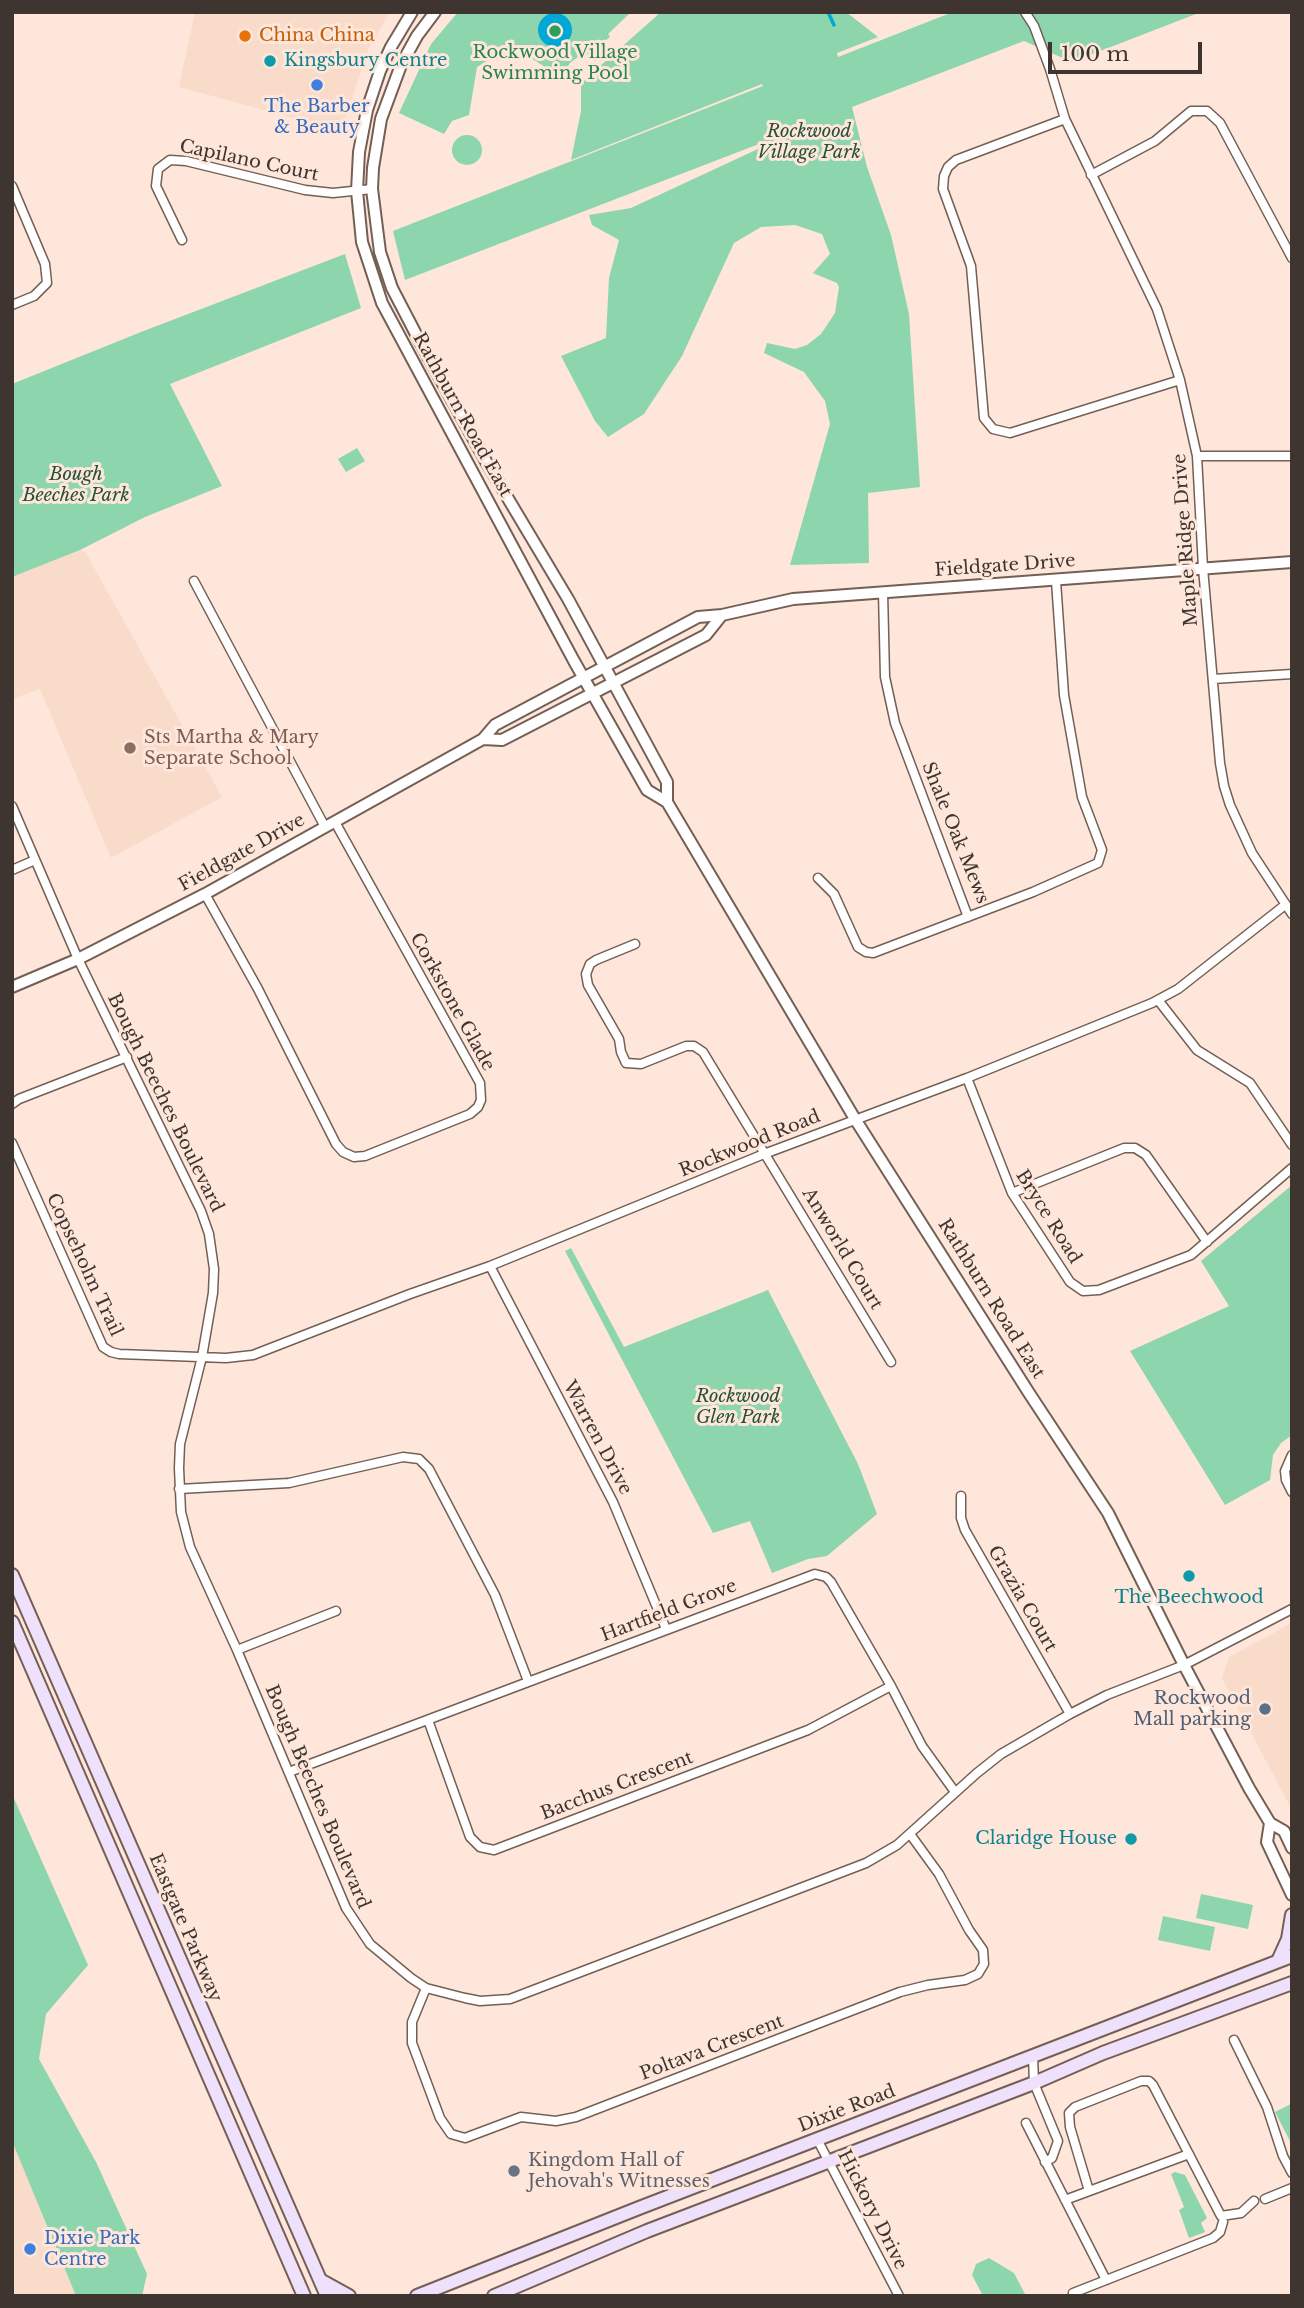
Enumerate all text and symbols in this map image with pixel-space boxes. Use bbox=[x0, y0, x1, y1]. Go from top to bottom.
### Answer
marker: Rockwood Village Swimming Pool bbox=[547, 23, 563, 39]
place label: China China bbox=[259, 25, 375, 47]
marker: China China bbox=[237, 28, 253, 44]
scale bar bbox=[1052, 28, 1206, 72]
text: 100 m bbox=[1061, 41, 1129, 67]
place label: Rockwood Village Swimming Pool bbox=[472, 42, 638, 84]
place label: Kingsbury Centre bbox=[284, 50, 447, 72]
marker: Kingsbury Centre bbox=[262, 53, 278, 69]
marker: The Barber & Beauty bbox=[309, 77, 325, 93]
place label: The Barber & Beauty bbox=[264, 96, 370, 138]
park label: Rockwood Village Park bbox=[757, 121, 861, 164]
street label: Capilano Court bbox=[178, 136, 320, 186]
street label: Rathburn Road East bbox=[408, 329, 516, 501]
street label: Maple Ridge Drive bbox=[1169, 453, 1203, 627]
park label: Bough Beeches Park bbox=[22, 464, 130, 506]
street label: Fieldgate Drive bbox=[934, 550, 1076, 582]
place label: Sts Martha & Mary Separate School bbox=[144, 727, 319, 770]
marker: Sts Martha & Mary Separate School bbox=[122, 740, 138, 756]
street label: Shale Oak Mews bbox=[917, 759, 993, 907]
street label: Fieldgate Drive bbox=[175, 809, 309, 897]
street label: Corkstone Glade bbox=[405, 929, 499, 1075]
street label: Bough Beeches Boulevard bbox=[102, 990, 228, 1216]
street label: Rockwood Road bbox=[676, 1106, 824, 1182]
street label: Bryce Road bbox=[1011, 1166, 1085, 1268]
street label: Anworld Court bbox=[797, 1184, 887, 1314]
street label: Copseholm Trail bbox=[41, 1190, 127, 1340]
street label: Rathburn Road East bbox=[933, 1215, 1049, 1383]
street label: Warren Drive bbox=[558, 1377, 636, 1499]
park label: Rockwood Glen Park bbox=[696, 1386, 780, 1428]
street label: Grazia Court bbox=[983, 1542, 1061, 1656]
marker: The Beechwood bbox=[1181, 1568, 1197, 1584]
street label: Hartfield Grove bbox=[598, 1575, 740, 1647]
place label: The Beechwood bbox=[1114, 1587, 1264, 1609]
street label: Bough Beeches Boulevard bbox=[260, 1682, 374, 1912]
place label: Rockwood Mall parking bbox=[1133, 1688, 1251, 1730]
marker: Rockwood Mall parking bbox=[1257, 1701, 1273, 1717]
street label: Bacchus Crescent bbox=[538, 1747, 696, 1825]
place label: Claridge House bbox=[975, 1828, 1117, 1850]
marker: Claridge House bbox=[1123, 1831, 1139, 1847]
street label: Eastgate Parkway bbox=[144, 1851, 226, 2005]
street label: Poltava Crescent bbox=[637, 2011, 787, 2085]
street label: Dixie Road bbox=[795, 2081, 899, 2137]
street label: Hickory Drive bbox=[833, 2147, 911, 2273]
place label: Kingdom Hall of Jehovah's Witnesses bbox=[528, 2150, 710, 2192]
marker: Kingdom Hall of Jehovah's Witnesses bbox=[506, 2163, 522, 2179]
place label: Dixie Park Centre bbox=[44, 2228, 140, 2270]
marker: Dixie Park Centre bbox=[22, 2241, 38, 2257]

